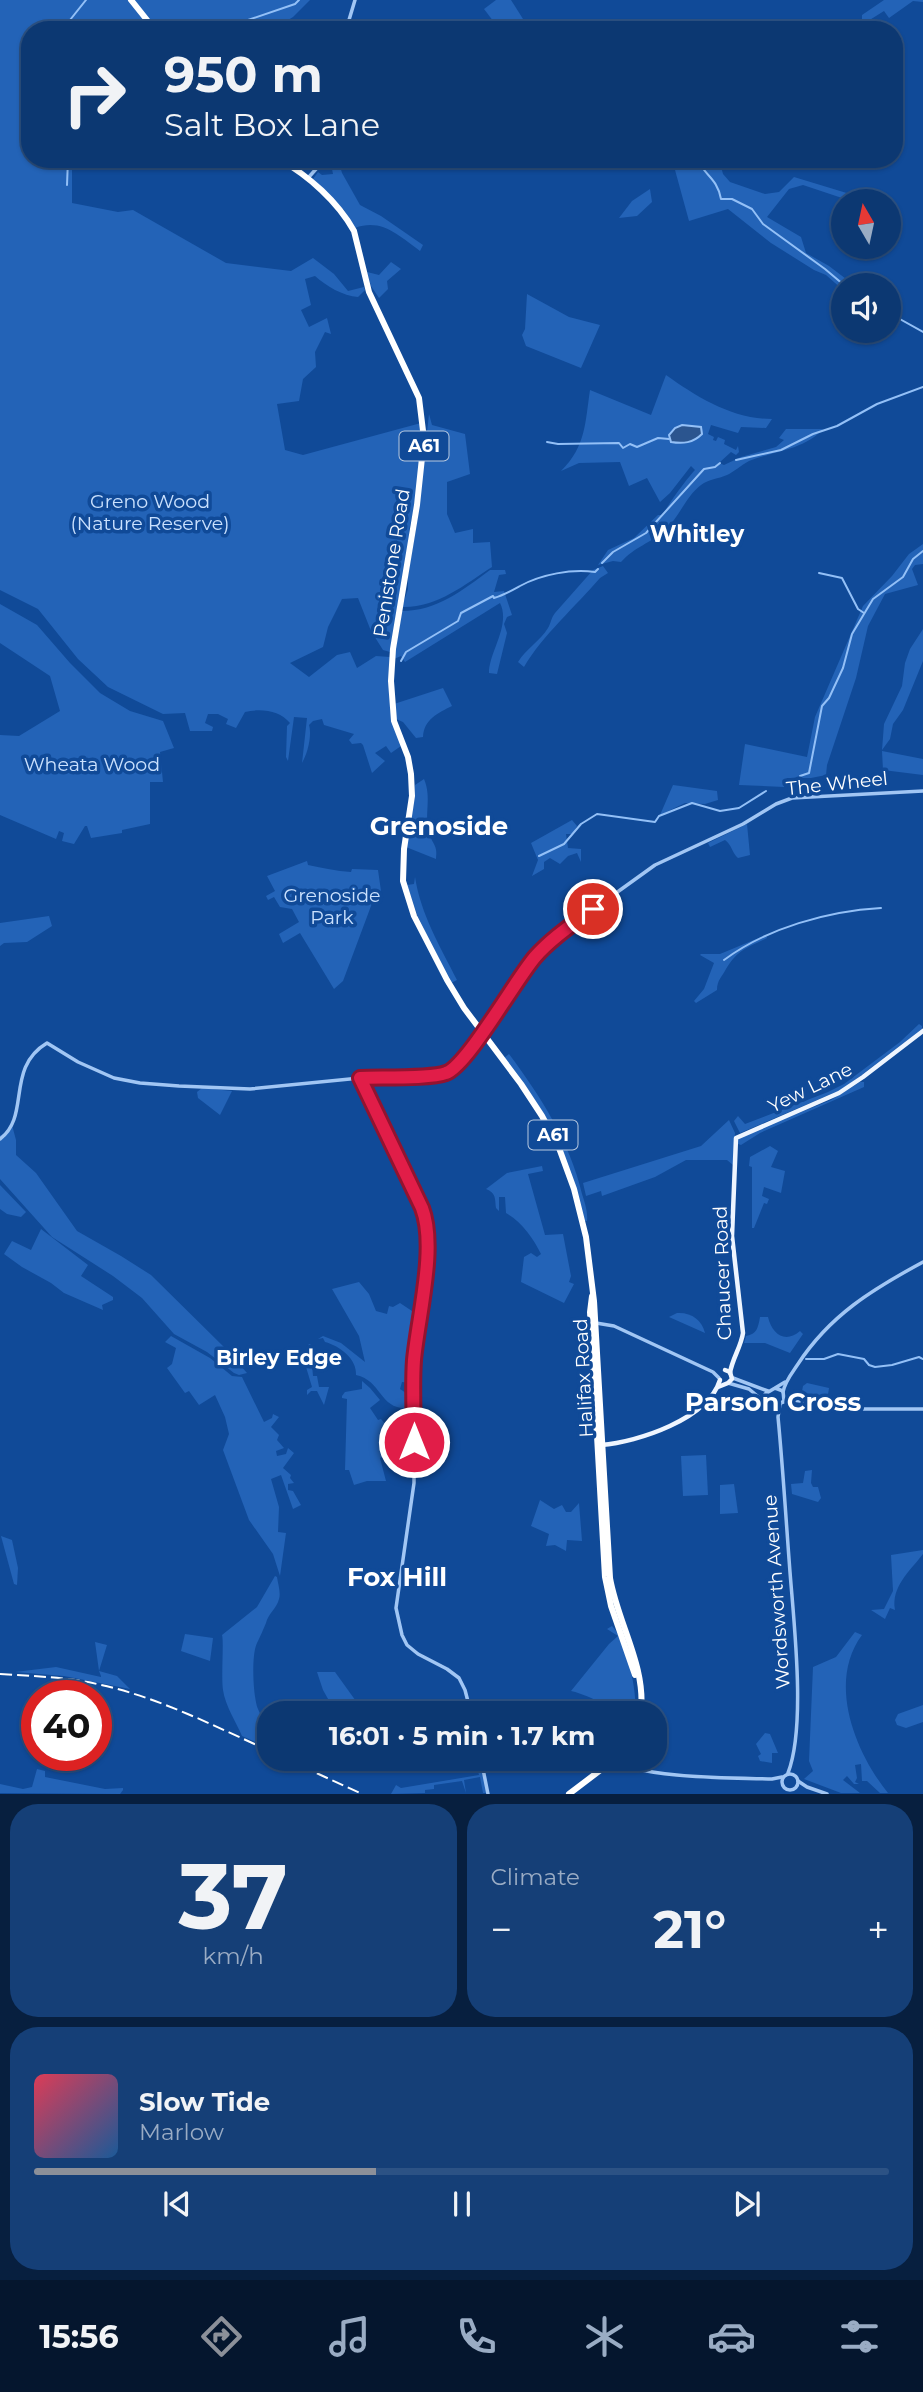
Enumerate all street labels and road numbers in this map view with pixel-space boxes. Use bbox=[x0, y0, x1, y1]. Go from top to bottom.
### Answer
road number: A61 bbox=[400, 432, 448, 461]
street label: Penistone Road bbox=[368, 487, 415, 639]
street label: The Wheel bbox=[785, 767, 889, 800]
street label: Yew Lane bbox=[764, 1057, 856, 1118]
road number: A61 bbox=[528, 1120, 578, 1150]
street label: Chaucer Road bbox=[709, 1205, 736, 1341]
street label: Halifax Road bbox=[569, 1318, 598, 1438]
street label: Wordsworth Avenue bbox=[758, 1494, 795, 1690]

